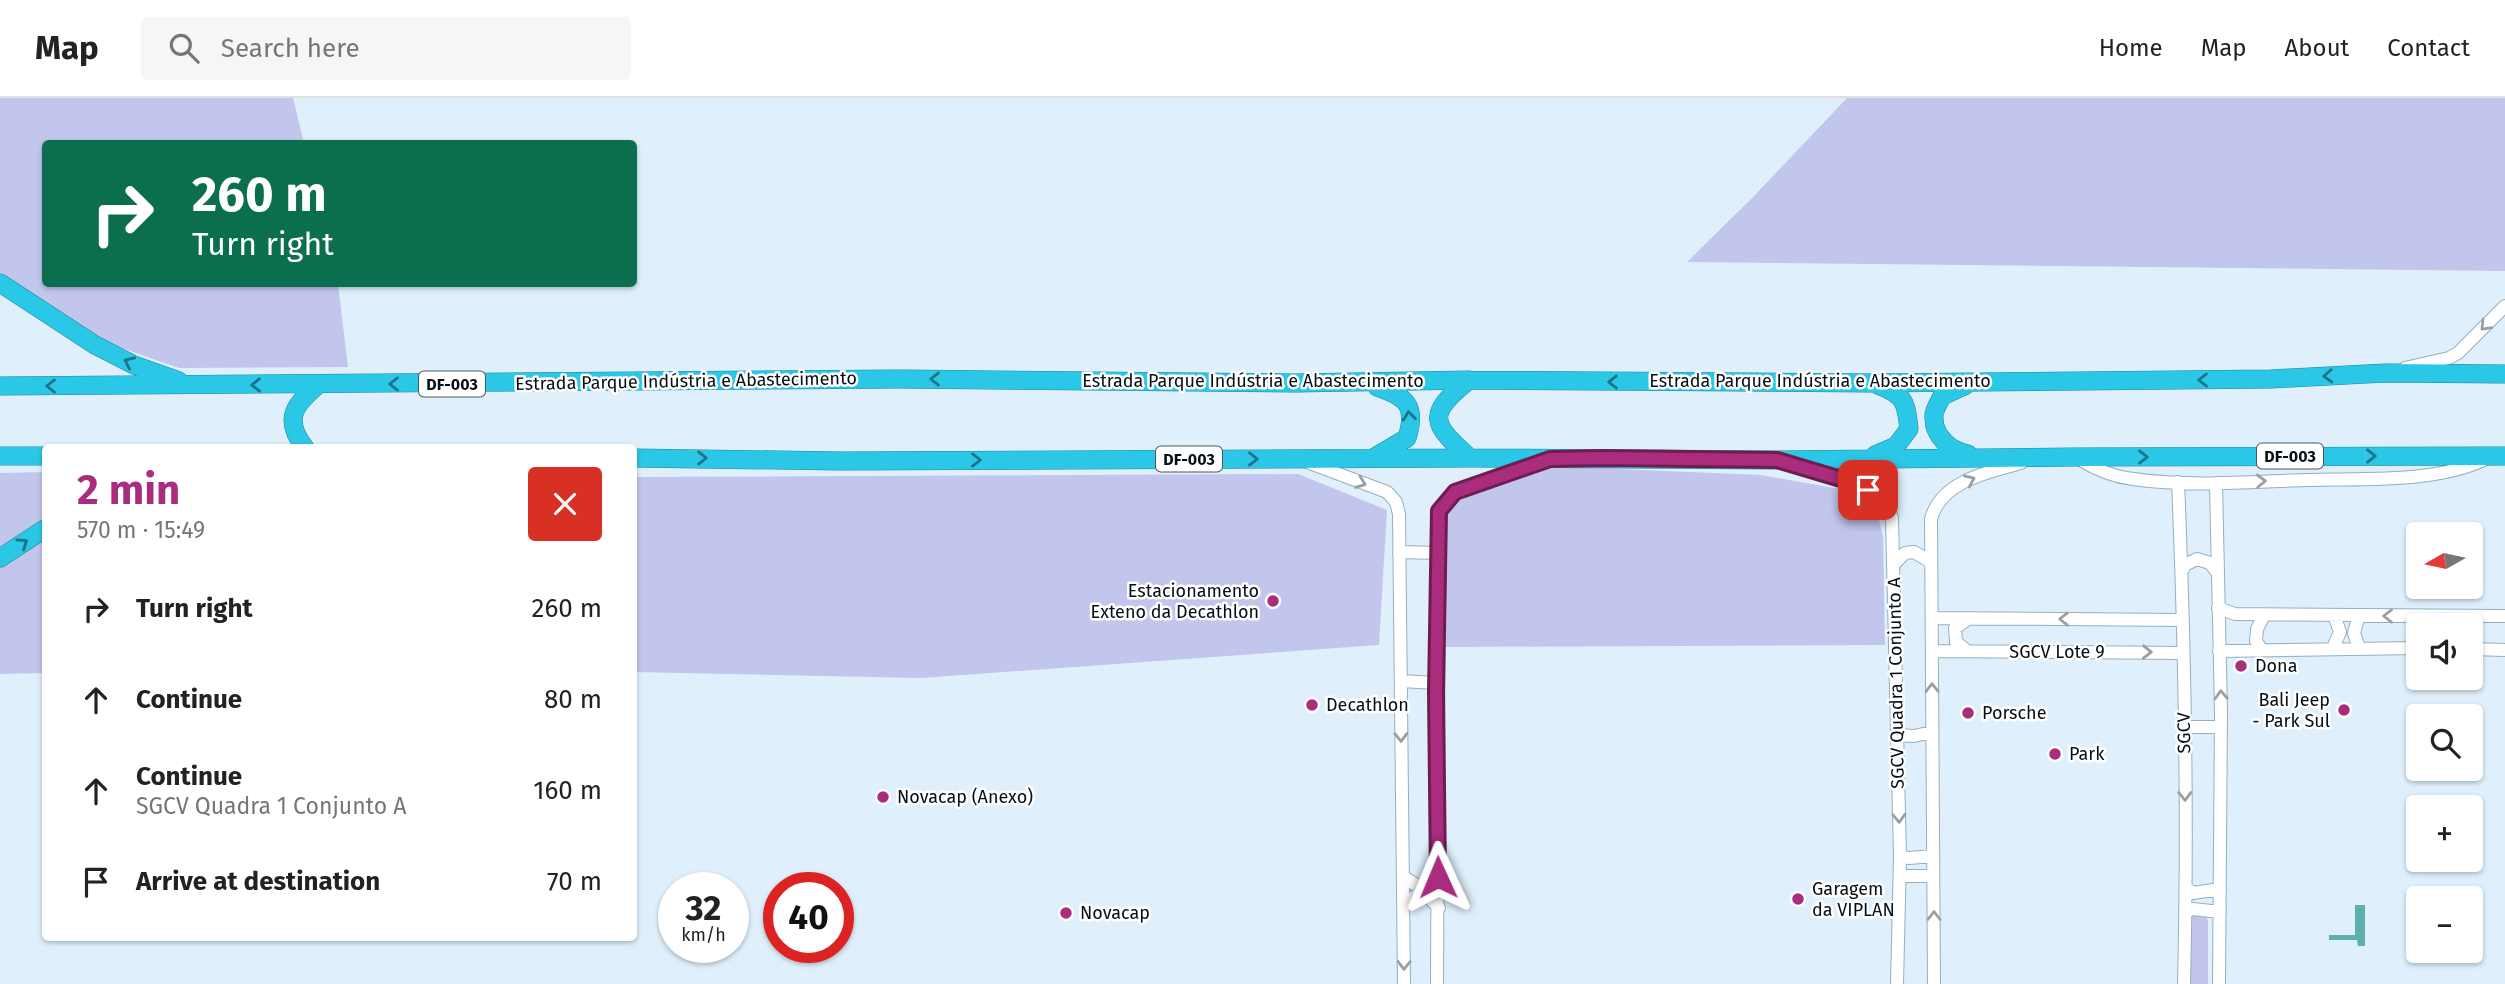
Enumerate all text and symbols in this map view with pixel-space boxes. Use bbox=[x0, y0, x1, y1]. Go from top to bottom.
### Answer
search box bbox=[141, 17, 631, 80]
text: Map bbox=[35, 28, 99, 68]
icon: search bbox=[165, 29, 203, 67]
text: Search here bbox=[221, 33, 360, 64]
text: Home bbox=[2099, 34, 2163, 62]
text: Map bbox=[2201, 34, 2247, 62]
text: About bbox=[2285, 34, 2349, 62]
text: Contact bbox=[2387, 34, 2470, 62]
text: 260 m bbox=[192, 165, 327, 224]
icon: right bbox=[77, 168, 168, 259]
text: Turn right bbox=[192, 225, 334, 263]
one-way arrow bbox=[2481, 318, 2494, 331]
one-way arrow bbox=[123, 356, 136, 370]
street label: Estrada Parque Indústria e Abastecimento bbox=[515, 367, 857, 395]
one-way arrow bbox=[2322, 369, 2333, 384]
street label: Estrada Parque Indústria e Abastecimento bbox=[1082, 370, 1424, 392]
street label: Estrada Parque Indústria e Abastecimento bbox=[1649, 370, 1991, 392]
one-way arrow bbox=[930, 371, 940, 387]
road number: DF-003 bbox=[419, 372, 485, 396]
one-way arrow bbox=[2197, 372, 2208, 388]
one-way arrow bbox=[1608, 374, 1618, 390]
one-way arrow bbox=[389, 376, 399, 392]
one-way arrow bbox=[250, 377, 261, 393]
one-way arrow bbox=[45, 378, 55, 394]
one-way arrow bbox=[1402, 410, 1417, 421]
road number: DF-003 bbox=[2257, 444, 2323, 468]
road number: DF-003 bbox=[1156, 446, 1222, 472]
one-way arrow bbox=[2366, 448, 2377, 464]
one-way arrow bbox=[2139, 449, 2149, 465]
one-way arrow bbox=[697, 450, 707, 466]
one-way arrow bbox=[1248, 451, 1258, 467]
one-way arrow bbox=[971, 452, 982, 468]
pin bbox=[1838, 460, 1898, 520]
text: 2 min bbox=[77, 465, 180, 515]
button: close bbox=[528, 467, 602, 541]
icon: arrive bbox=[1849, 471, 1887, 509]
one-way arrow bbox=[1355, 474, 1367, 488]
one-way arrow bbox=[1963, 474, 1975, 488]
one-way arrow bbox=[2256, 474, 2267, 489]
text: 570 m · 15:49 bbox=[77, 516, 205, 544]
north arrow bbox=[2406, 522, 2483, 598]
map controls bbox=[2406, 522, 2483, 963]
one-way arrow bbox=[15, 539, 28, 551]
street label: SGCV Quadra 1 Conjunto A bbox=[1883, 576, 1909, 789]
place label: Estacionamento Exteno da Decathlon bbox=[1091, 580, 1259, 623]
icon: right bbox=[77, 590, 115, 628]
text: Turn right bbox=[136, 593, 253, 624]
text: 260 m bbox=[532, 593, 602, 624]
marker: Estacionamento Exteno da Decathlon bbox=[1265, 593, 1281, 609]
one-way arrow bbox=[2382, 608, 2393, 624]
one-way arrow bbox=[2059, 611, 2069, 627]
button: sound bbox=[2406, 613, 2483, 690]
street label: SGCV Lote 9 bbox=[2009, 641, 2105, 663]
one-way arrow bbox=[2143, 644, 2153, 660]
place label: Dona bbox=[2255, 655, 2297, 677]
marker: Dona bbox=[2233, 658, 2249, 674]
icon: ahead bbox=[77, 681, 115, 719]
one-way arrow bbox=[1924, 683, 1940, 693]
text: Continue bbox=[136, 684, 242, 715]
text: 80 m bbox=[544, 684, 602, 715]
place label: Bali Jeep - Park Sul bbox=[2252, 689, 2330, 732]
one-way arrow bbox=[2213, 690, 2228, 701]
place label: Decathlon bbox=[1326, 694, 1409, 716]
marker: Decathlon bbox=[1304, 697, 1320, 713]
place label: Porsche bbox=[1982, 702, 2046, 724]
marker: Bali Jeep - Park Sul bbox=[2336, 702, 2352, 718]
button: search bbox=[2406, 704, 2483, 781]
marker: Porsche bbox=[1960, 705, 1976, 721]
street label: SGCV bbox=[2173, 712, 2195, 754]
one-way arrow bbox=[1394, 732, 1409, 743]
place label: Park bbox=[2069, 743, 2105, 765]
marker: Park bbox=[2047, 746, 2063, 762]
text: Continue bbox=[136, 761, 242, 792]
icon: ahead bbox=[77, 772, 115, 810]
text: 160 m bbox=[533, 775, 602, 806]
place label: Novacap (Anexo) bbox=[897, 786, 1033, 808]
marker: Novacap (Anexo) bbox=[875, 789, 891, 805]
one-way arrow bbox=[2177, 790, 2192, 801]
text: SGCV Quadra 1 Conjunto A bbox=[136, 792, 406, 820]
button: + bbox=[2406, 795, 2483, 872]
one-way arrow bbox=[1891, 813, 1906, 824]
position arrow bbox=[1401, 840, 1475, 914]
icon: arrive bbox=[77, 863, 115, 901]
text: Arrive at destination bbox=[136, 866, 380, 897]
text: 70 m bbox=[547, 866, 602, 897]
speed limit sign: 40 bbox=[763, 872, 854, 963]
place label: Garagem da VIPLAN bbox=[1812, 878, 1895, 921]
button: − bbox=[2406, 886, 2483, 963]
text: 32 bbox=[686, 887, 721, 929]
marker: Garagem da VIPLAN bbox=[1790, 891, 1806, 907]
place label: Novacap bbox=[1080, 902, 1150, 924]
marker: Novacap bbox=[1058, 905, 1074, 921]
one-way arrow bbox=[1926, 910, 1942, 921]
text: km/h bbox=[681, 924, 726, 946]
one-way arrow bbox=[1396, 960, 1412, 970]

